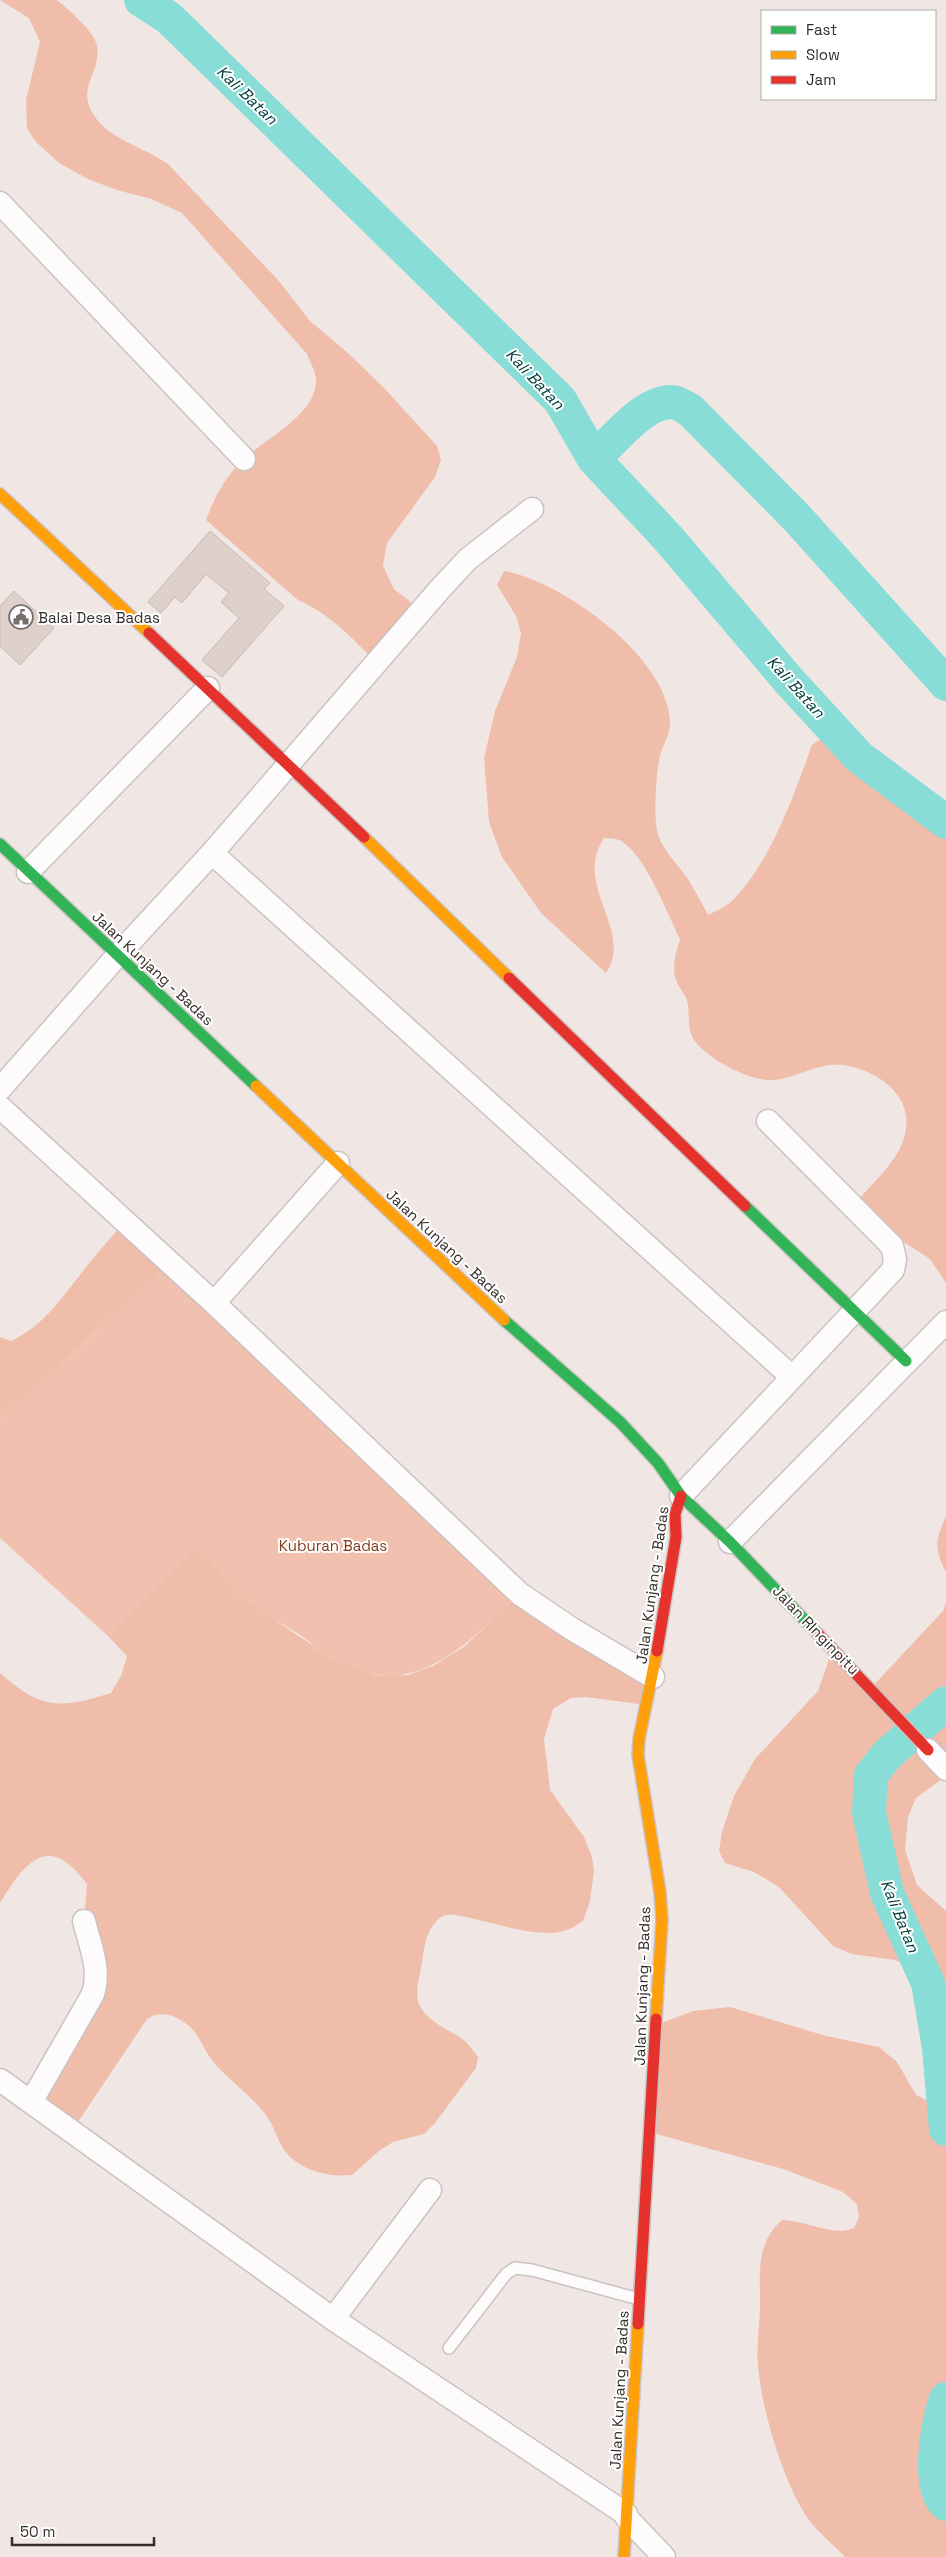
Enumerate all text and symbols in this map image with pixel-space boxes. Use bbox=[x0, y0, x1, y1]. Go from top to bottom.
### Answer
legend bbox=[761, 10, 936, 100]
text: Fast bbox=[806, 20, 837, 39]
text: Slow bbox=[806, 45, 840, 64]
water label: Kali Batan bbox=[212, 61, 283, 130]
text: Jam bbox=[806, 70, 836, 89]
water label: Kali Batan bbox=[501, 344, 570, 415]
public building icon: Balai Desa Badas bbox=[8, 604, 34, 630]
place label: Balai Desa Badas bbox=[38, 608, 160, 627]
water label: Kali Batan bbox=[763, 652, 830, 723]
street label: Jalan Kunjang - Badas bbox=[88, 907, 218, 1029]
street label: Jalan Kunjang - Badas bbox=[382, 1185, 512, 1307]
street label: Jalan Kunjang - Badas bbox=[632, 1505, 672, 1665]
park label: Kuburan Badas bbox=[279, 1536, 387, 1555]
street label: Jalan RInginpitu bbox=[769, 1581, 863, 1679]
water label: Kali Batan bbox=[876, 1877, 925, 1956]
street label: Jalan Kunjang - Badas bbox=[630, 1906, 654, 2066]
street label: Jalan Kunjang - Badas bbox=[605, 2310, 633, 2470]
scale bar bbox=[12, 2514, 155, 2546]
text: 50 m bbox=[20, 2522, 55, 2541]

